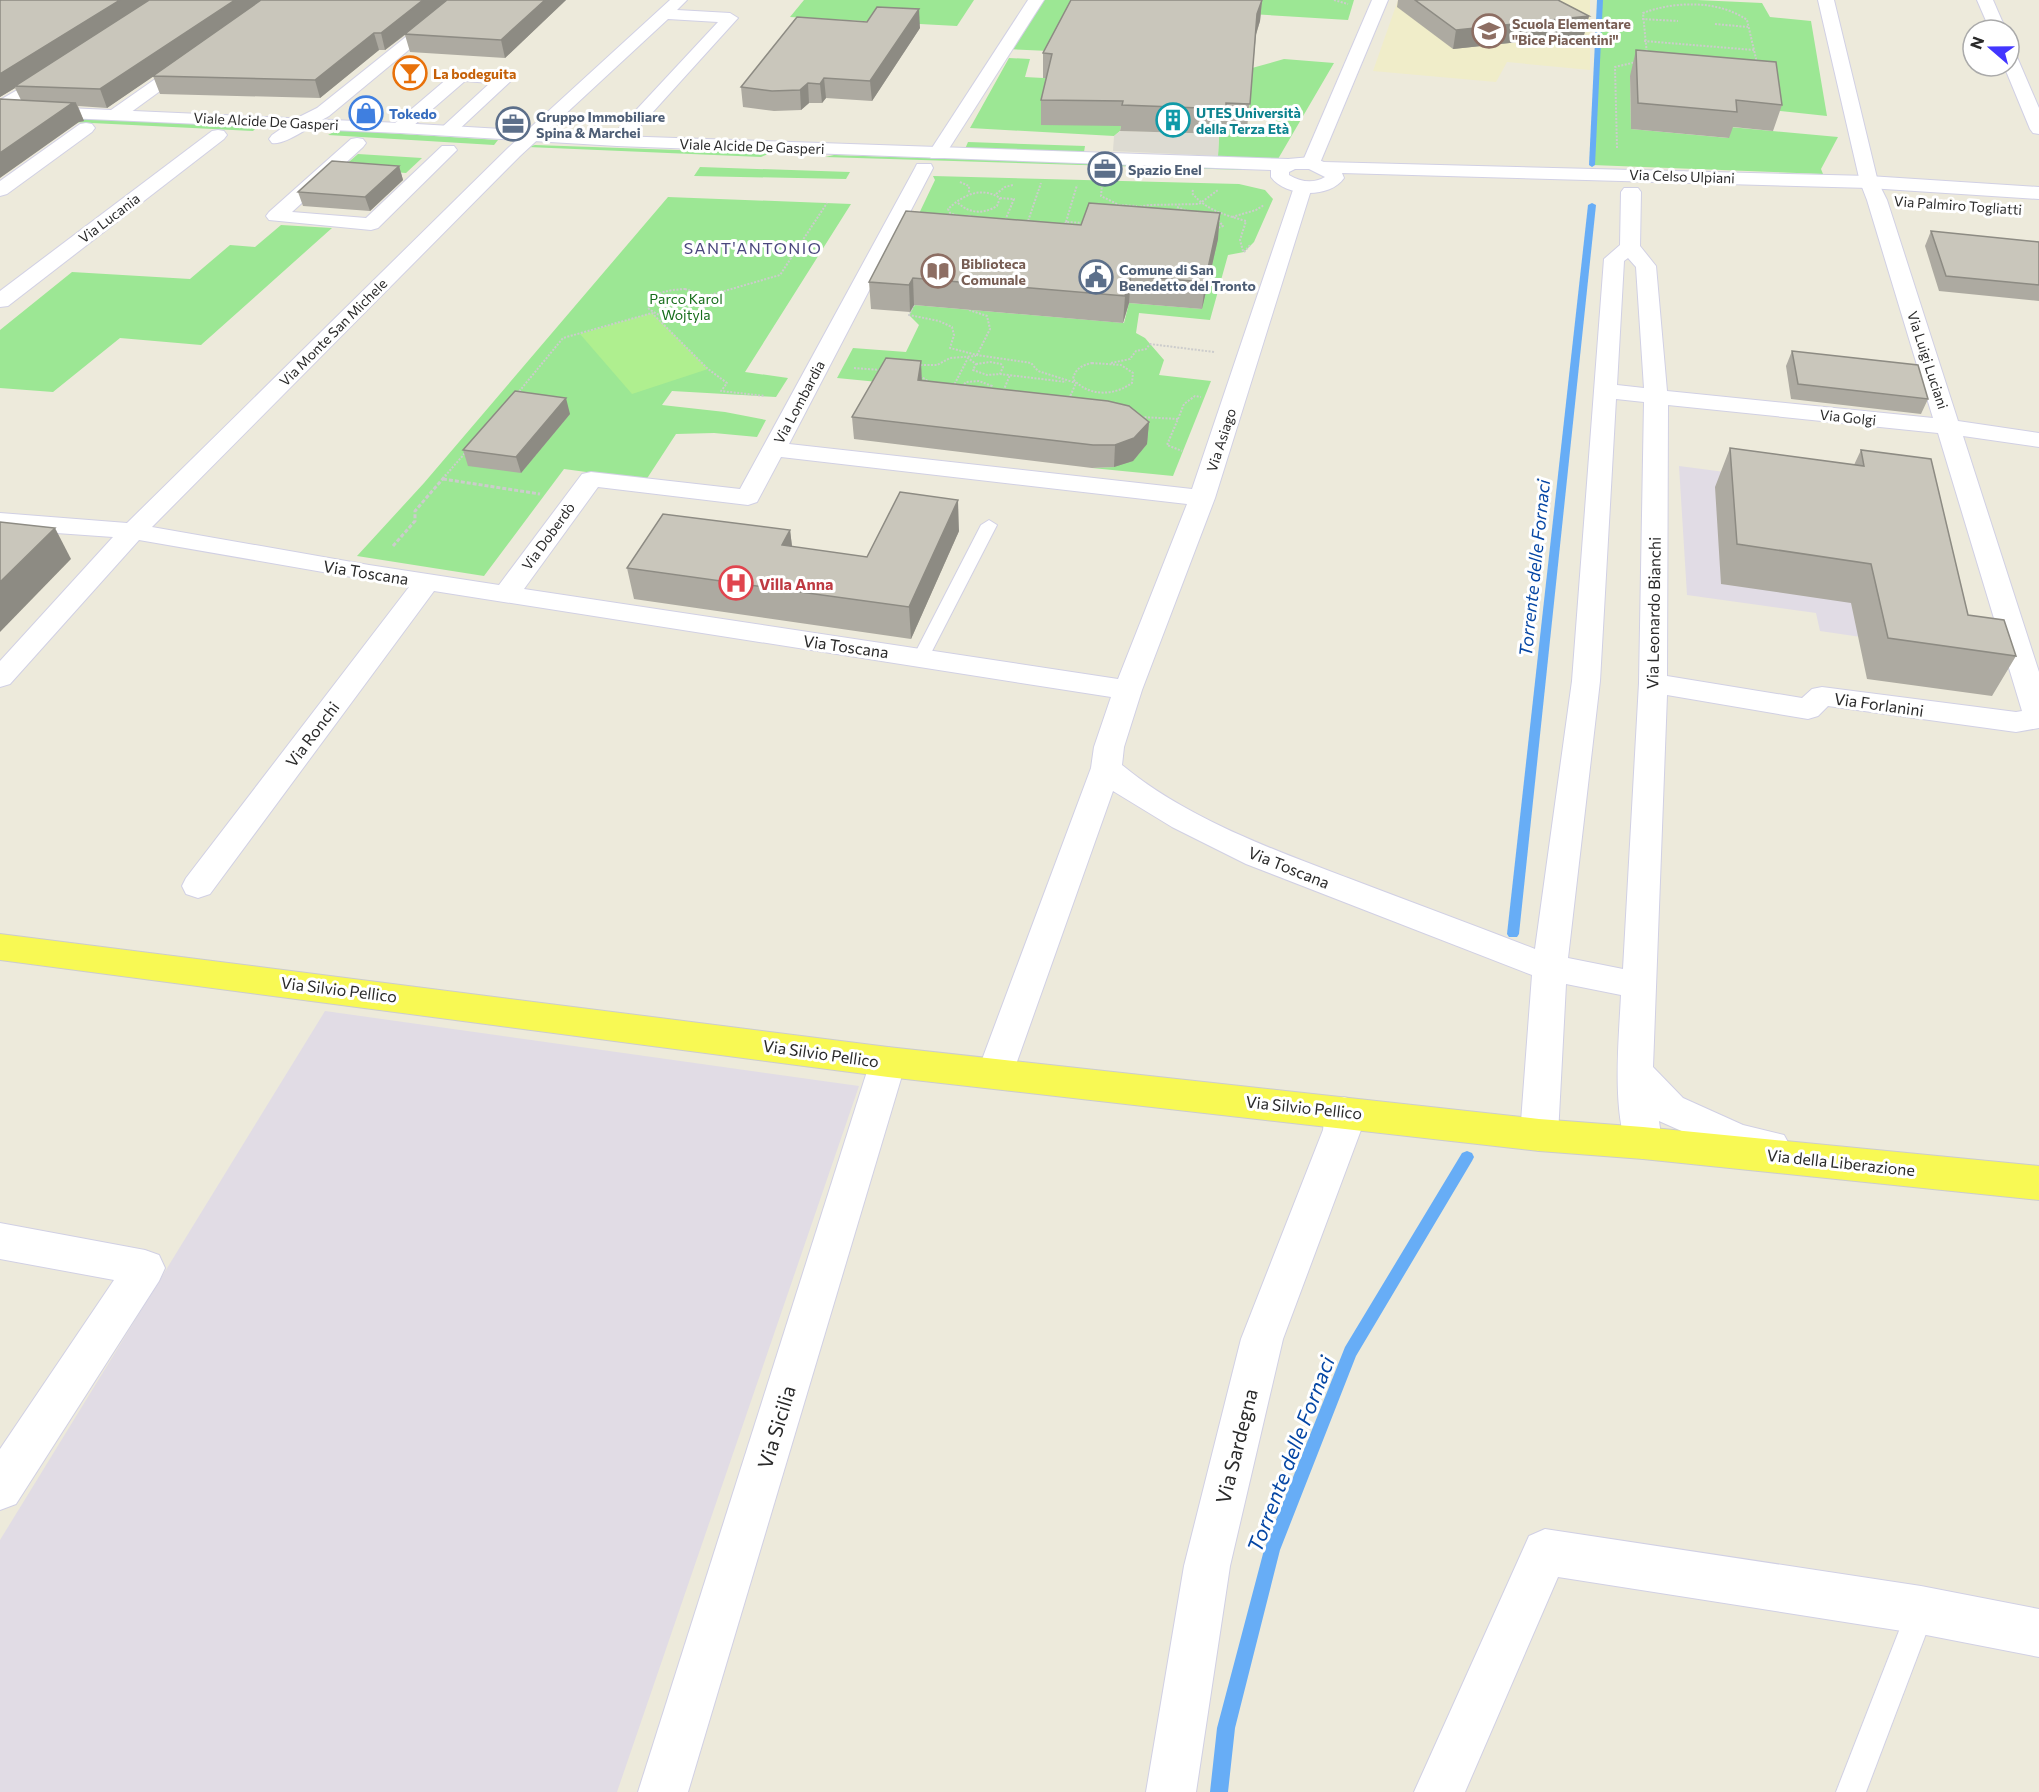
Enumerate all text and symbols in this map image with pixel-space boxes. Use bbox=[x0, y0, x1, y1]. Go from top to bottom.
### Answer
school or university icon: Scuola Elementare "Bice Piacentini" bbox=[1471, 13, 1507, 49]
place label: Scuola Elementare "Bice Piacentini" bbox=[1512, 15, 1631, 48]
north arrow bbox=[1961, 18, 2021, 78]
text: N bbox=[1965, 34, 1987, 52]
bar icon: La bodeguita bbox=[392, 55, 428, 91]
place label: La bodeguita bbox=[433, 65, 516, 82]
shop icon: Tokedo bbox=[348, 95, 384, 131]
building icon: UTES Università della Terza Età bbox=[1155, 102, 1191, 138]
place label: UTES Università della Terza Età bbox=[1196, 104, 1301, 137]
place label: Tokedo bbox=[389, 105, 437, 122]
office icon: Gruppo Immobiliare Spina & Marchei bbox=[495, 106, 531, 142]
place label: Gruppo Immobiliare Spina & Marchei bbox=[536, 108, 665, 141]
street label: Viale Alcide De Gasperi bbox=[193, 109, 339, 133]
street label: Viale Alcide De Gasperi bbox=[679, 135, 825, 157]
office icon: Spazio Enel bbox=[1087, 151, 1123, 187]
place label: Spazio Enel bbox=[1128, 161, 1202, 178]
street label: Via Celso Ulpiani bbox=[1629, 166, 1735, 186]
street label: Via Lucania bbox=[75, 189, 143, 247]
street label: Via Palmiro Togliatti bbox=[1893, 192, 2023, 218]
district label: SANT'ANTONIO bbox=[684, 238, 822, 257]
library icon: Biblioteca Comunale bbox=[920, 253, 956, 289]
place label: Biblioteca Comunale bbox=[961, 255, 1026, 288]
public building icon: Comune di San Benedetto del Tronto bbox=[1078, 259, 1114, 295]
place label: Comune di San Benedetto del Tronto bbox=[1119, 261, 1256, 294]
street label: Via Monte San Michele bbox=[276, 275, 390, 389]
park label: Parco Karol Wojtyla bbox=[649, 290, 723, 323]
street label: Via Luigi Luciani bbox=[1904, 309, 1952, 411]
street label: Via Lombardia bbox=[770, 357, 828, 447]
street label: Via Asiago bbox=[1203, 406, 1239, 474]
street label: Via Golgi bbox=[1819, 406, 1877, 428]
water label: Torrente delle Fornaci bbox=[1514, 477, 1554, 658]
street label: Via Doberdò bbox=[518, 499, 578, 573]
street label: Via Leonardo Bianchi bbox=[1642, 537, 1664, 689]
street label: Via Toscana bbox=[322, 556, 410, 588]
hospital icon: Villa Anna bbox=[718, 565, 754, 601]
place label: Villa Anna bbox=[759, 574, 833, 593]
street label: Via Toscana bbox=[802, 631, 890, 661]
street label: Via Forlanini bbox=[1833, 688, 1925, 720]
street label: Via Ronchi bbox=[281, 698, 343, 770]
street label: Via Toscana bbox=[1246, 842, 1332, 892]
street label: Via Silvio Pellico bbox=[280, 972, 398, 1006]
street label: Via Silvio Pellico bbox=[762, 1035, 880, 1071]
street label: Via Silvio Pellico bbox=[1245, 1091, 1363, 1123]
street label: Via della Liberazione bbox=[1766, 1145, 1916, 1179]
water label: Torrente delle Fornaci bbox=[1241, 1352, 1339, 1555]
street label: Via Sicilia bbox=[752, 1382, 800, 1472]
street label: Via Sardegna bbox=[1210, 1386, 1262, 1506]

